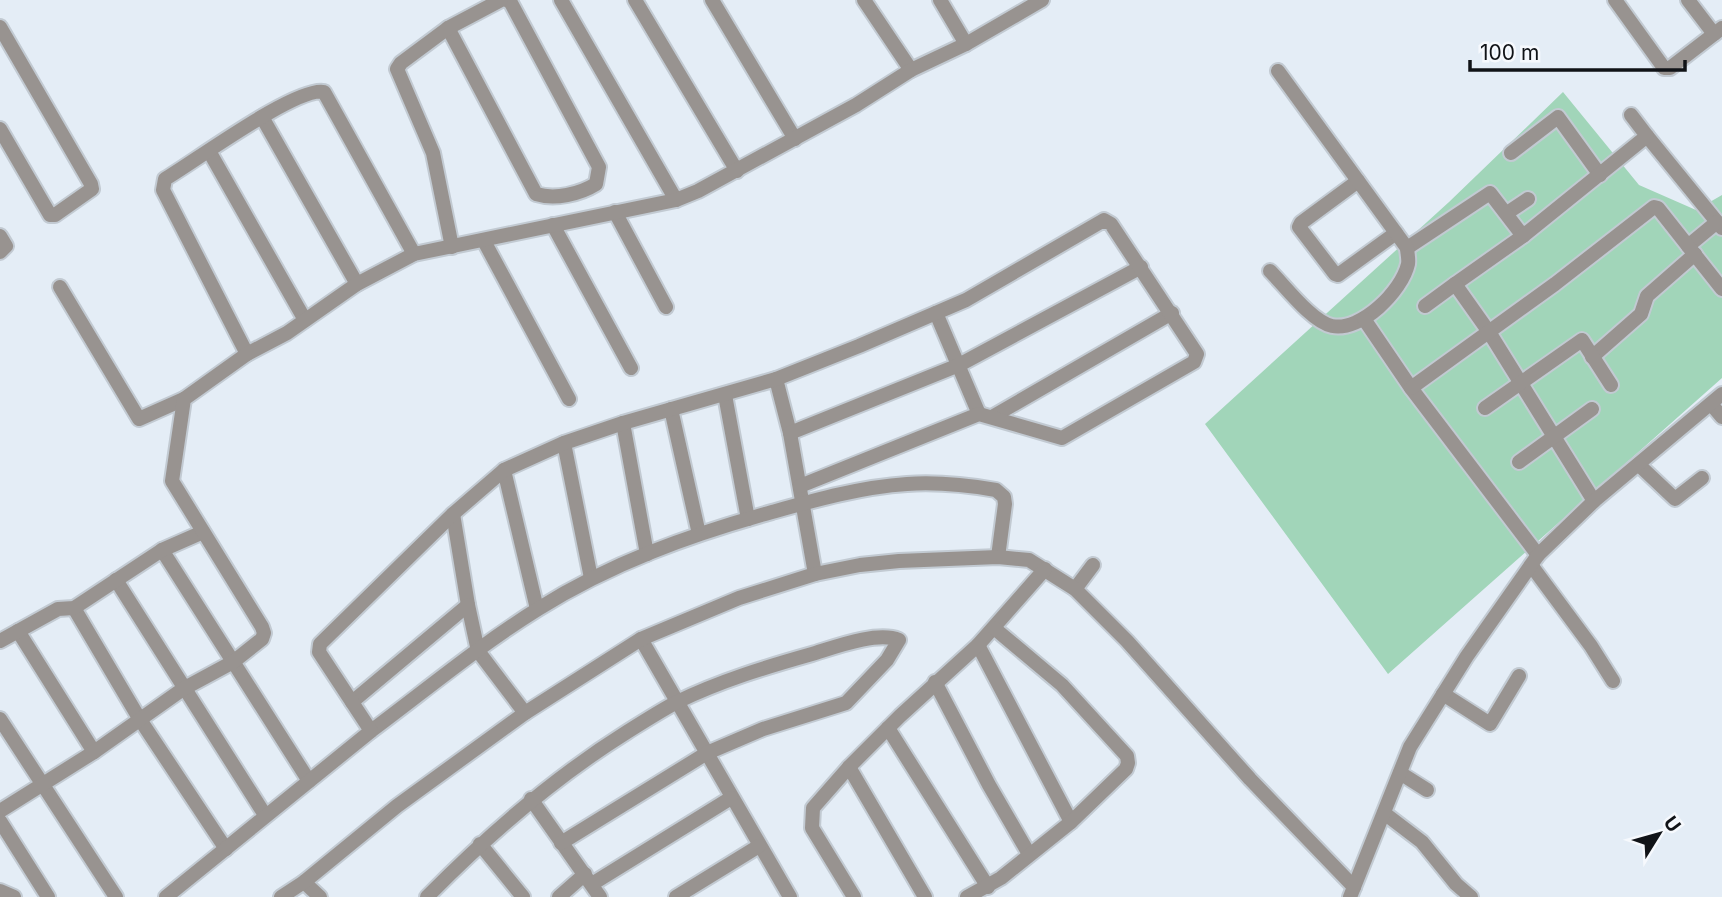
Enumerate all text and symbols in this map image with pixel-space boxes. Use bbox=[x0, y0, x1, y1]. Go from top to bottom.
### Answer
scale bar bbox=[1470, 28, 1685, 72]
text: 100 m bbox=[1480, 40, 1539, 65]
north arrow bbox=[1624, 799, 1694, 869]
text: U bbox=[1659, 812, 1686, 837]

